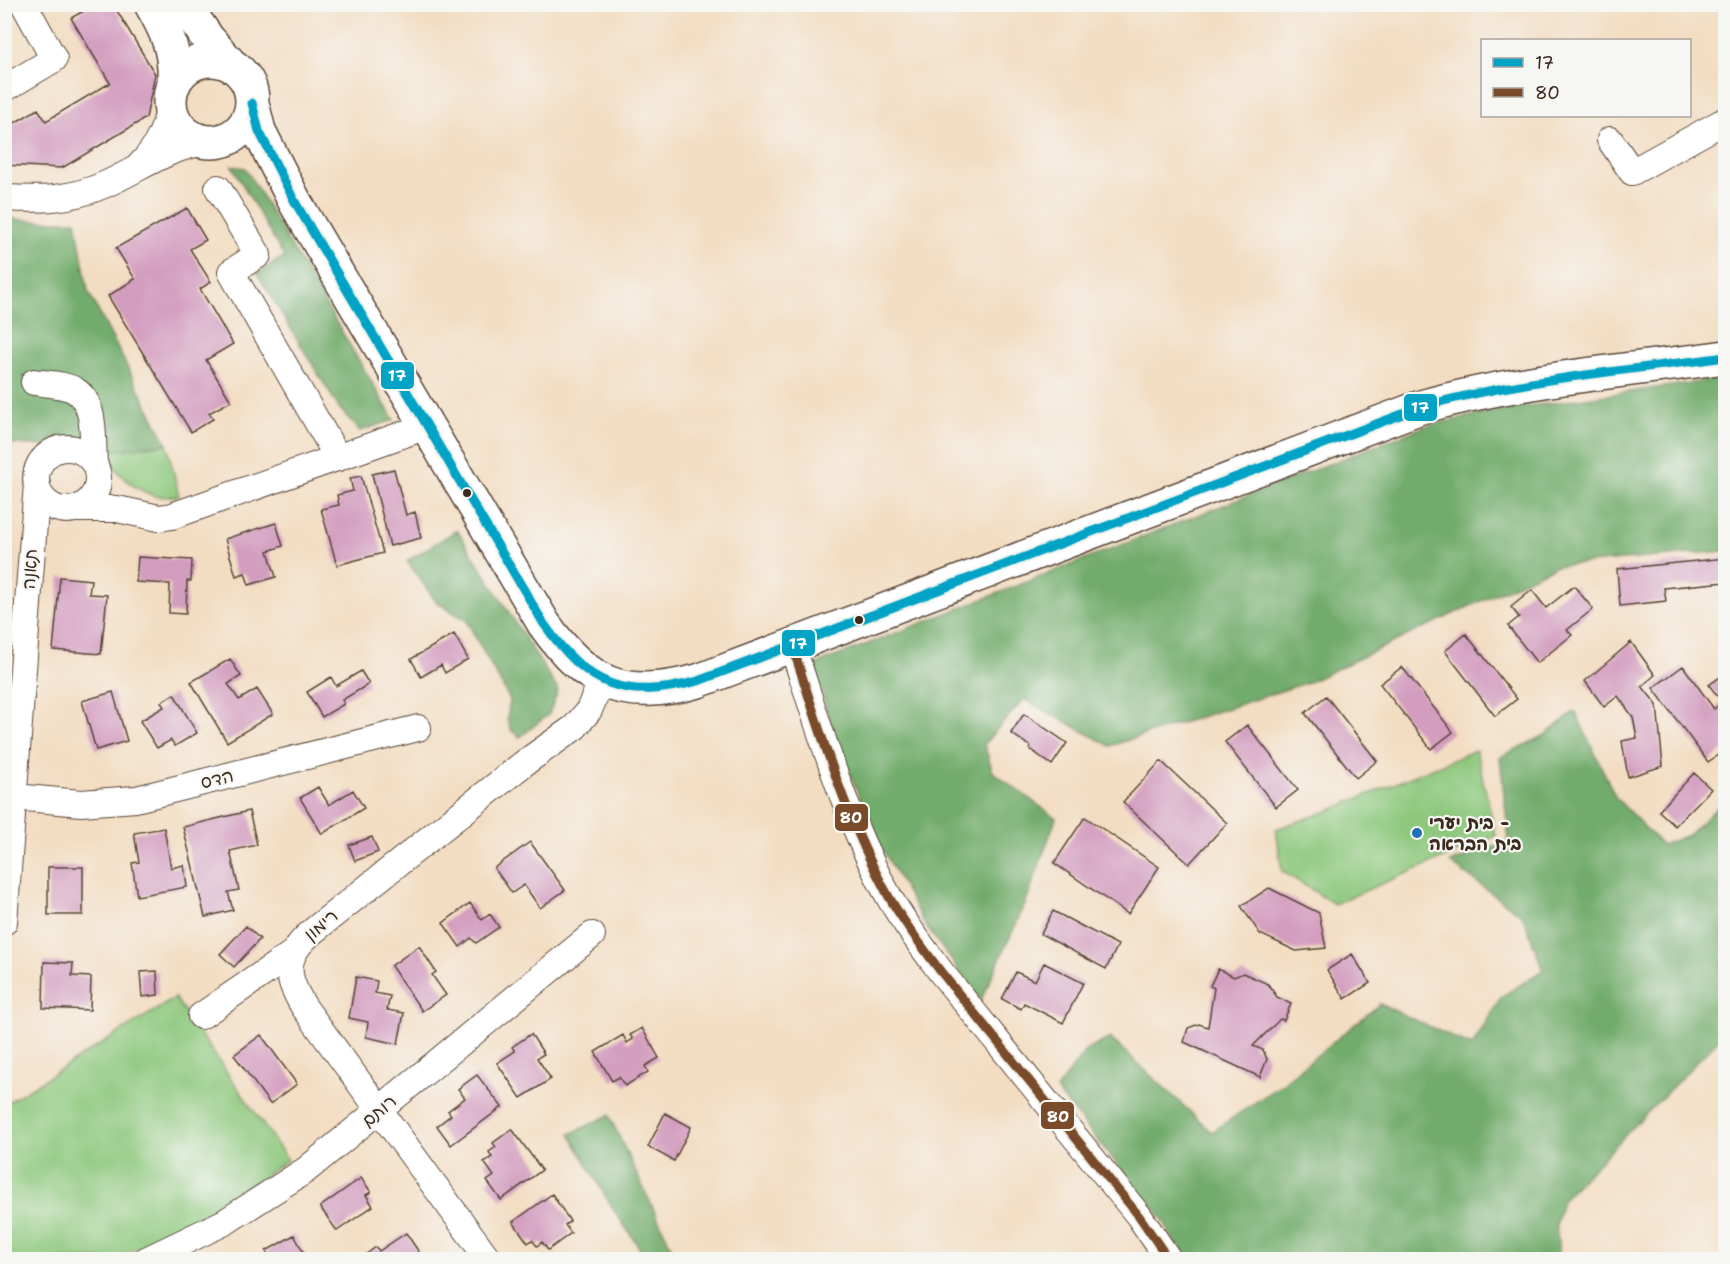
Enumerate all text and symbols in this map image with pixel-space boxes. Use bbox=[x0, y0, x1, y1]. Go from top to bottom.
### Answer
legend bbox=[1481, 39, 1691, 117]
text: 17 bbox=[1535, 51, 1554, 75]
text: 80 bbox=[1535, 81, 1560, 105]
line badge: 17 bbox=[380, 361, 415, 390]
text: 17 bbox=[388, 365, 406, 386]
line badge: 17 bbox=[1403, 393, 1438, 422]
text: 17 bbox=[1411, 397, 1429, 418]
unlabelled marker bbox=[461, 487, 473, 499]
street label: תאנה bbox=[17, 548, 43, 590]
unlabelled marker bbox=[853, 614, 865, 626]
line badge: 17 bbox=[781, 629, 816, 657]
text: 17 bbox=[789, 633, 807, 654]
street label: הדס bbox=[198, 763, 236, 795]
line badge: 80 bbox=[834, 803, 869, 832]
text: 80 bbox=[840, 807, 862, 828]
place label: בית יערי - בית הבראה bbox=[1429, 811, 1522, 856]
marker: בית יערי - בית הבראה bbox=[1410, 826, 1424, 840]
street label: רימון bbox=[299, 904, 343, 946]
street label: רותם bbox=[356, 1089, 402, 1133]
line badge: 80 bbox=[1040, 1101, 1075, 1130]
text: 80 bbox=[1047, 1106, 1069, 1127]

